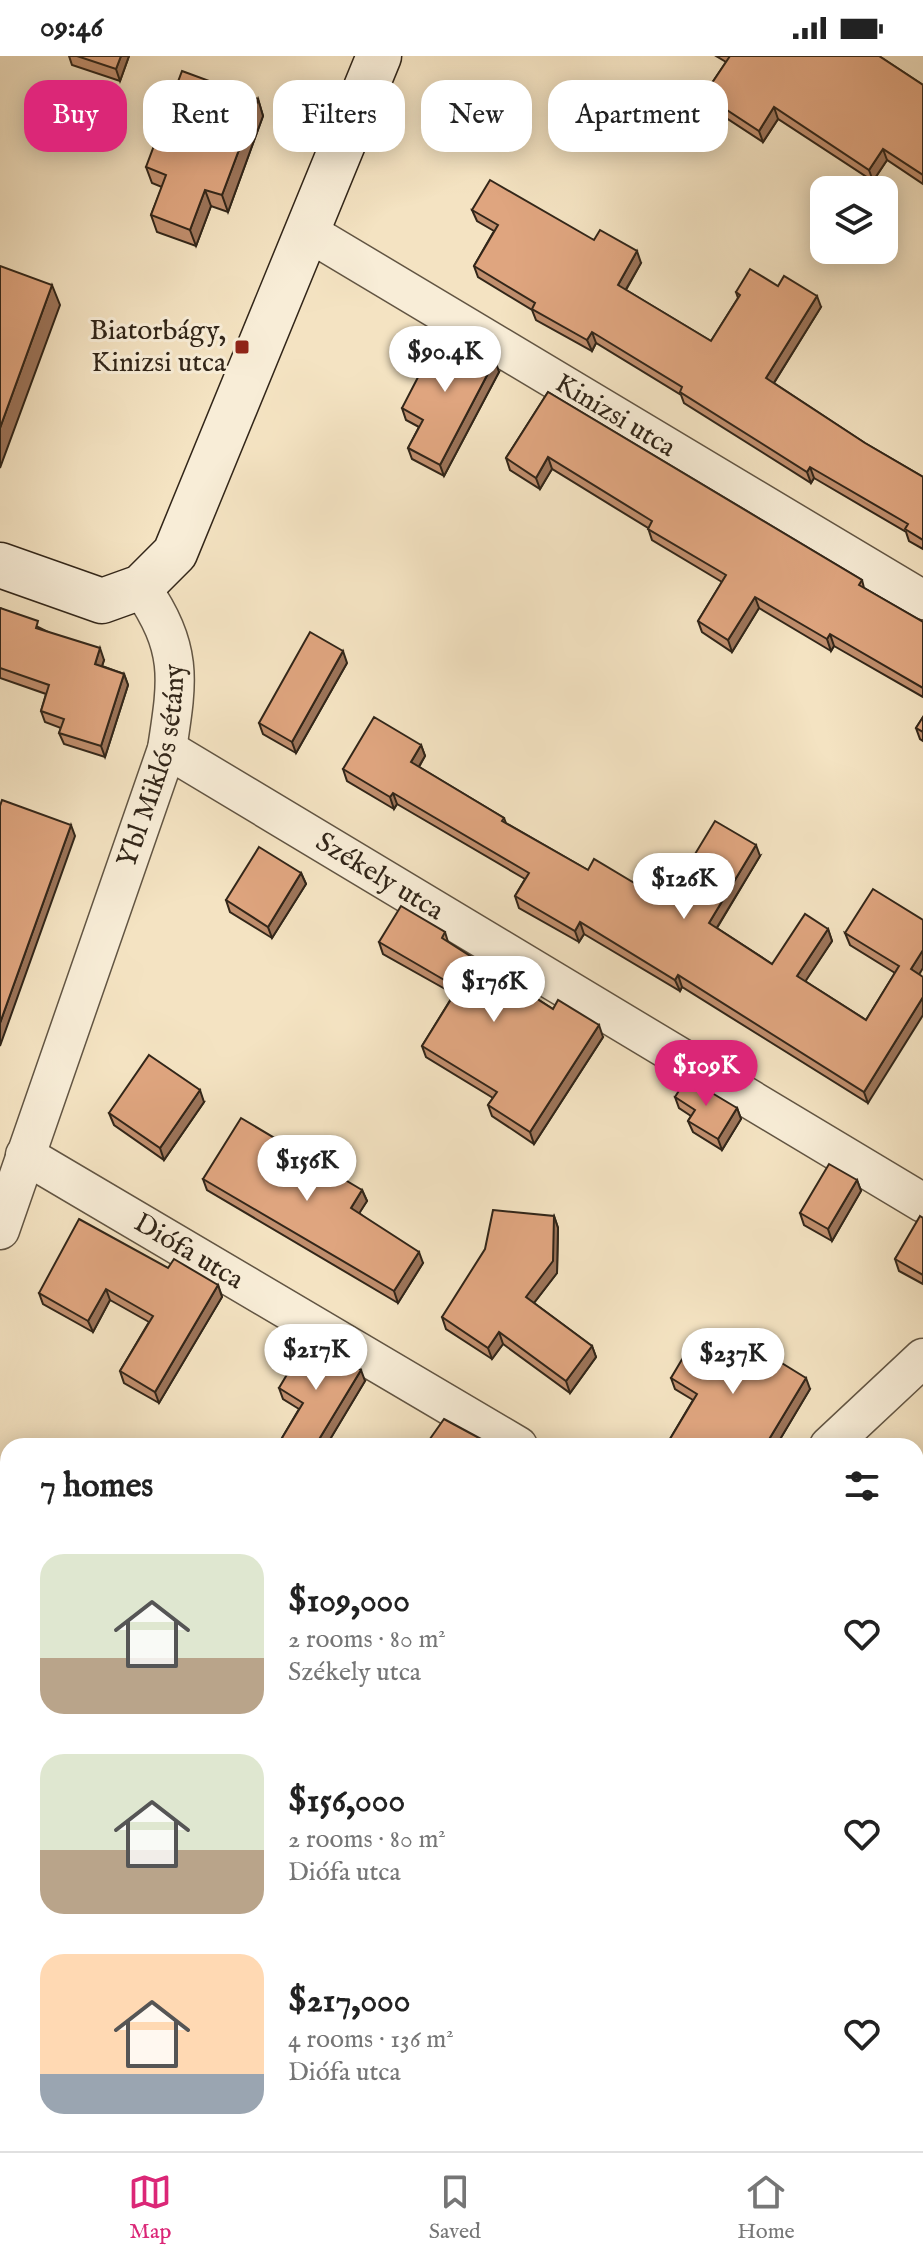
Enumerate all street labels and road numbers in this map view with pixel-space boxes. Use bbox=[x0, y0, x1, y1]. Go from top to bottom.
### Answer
street label: Kinizsi utca bbox=[548, 366, 683, 466]
street label: Ybl Miklós sétány bbox=[110, 662, 192, 872]
street label: Székely utca bbox=[309, 825, 451, 929]
street label: Diófa utca bbox=[127, 1206, 251, 1298]

